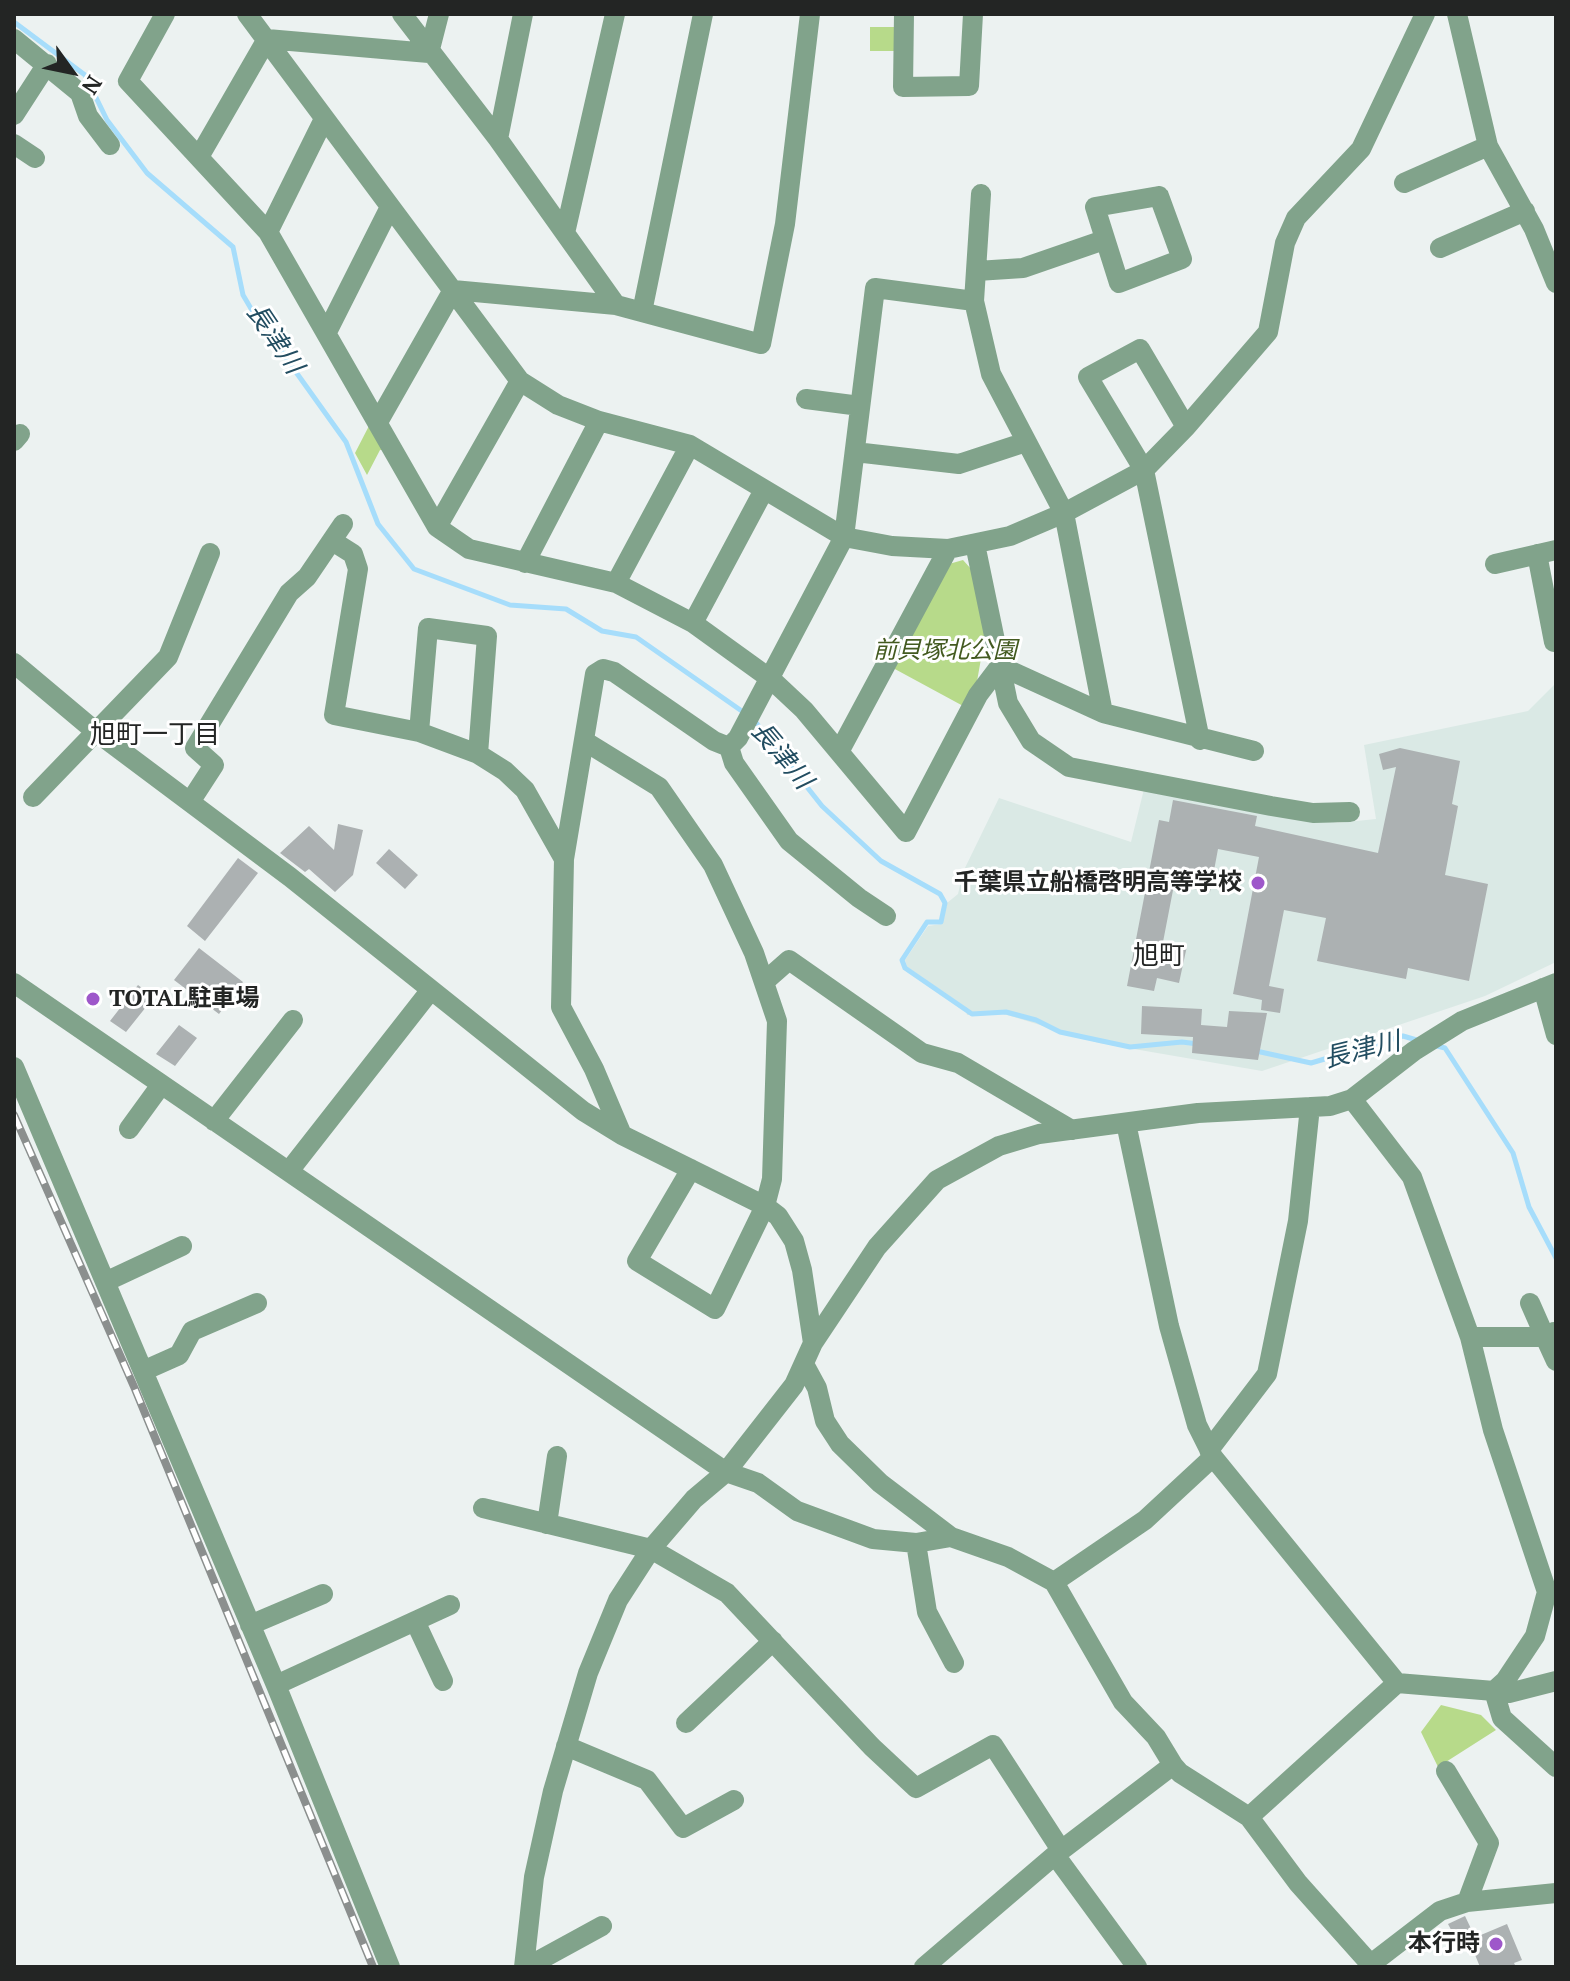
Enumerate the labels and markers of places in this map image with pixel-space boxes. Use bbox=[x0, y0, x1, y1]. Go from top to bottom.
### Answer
place label: 千葉県立船橋啓明高等学校 bbox=[954, 869, 1242, 897]
marker: 千葉県立船橋啓明高等学校 bbox=[1249, 874, 1267, 892]
place label: TOTAL駐車場 bbox=[109, 985, 259, 1013]
marker: TOTAL駐車場 bbox=[84, 990, 102, 1008]
place label: 本行時 bbox=[1408, 1930, 1480, 1958]
marker: 本行時 bbox=[1487, 1935, 1505, 1953]

